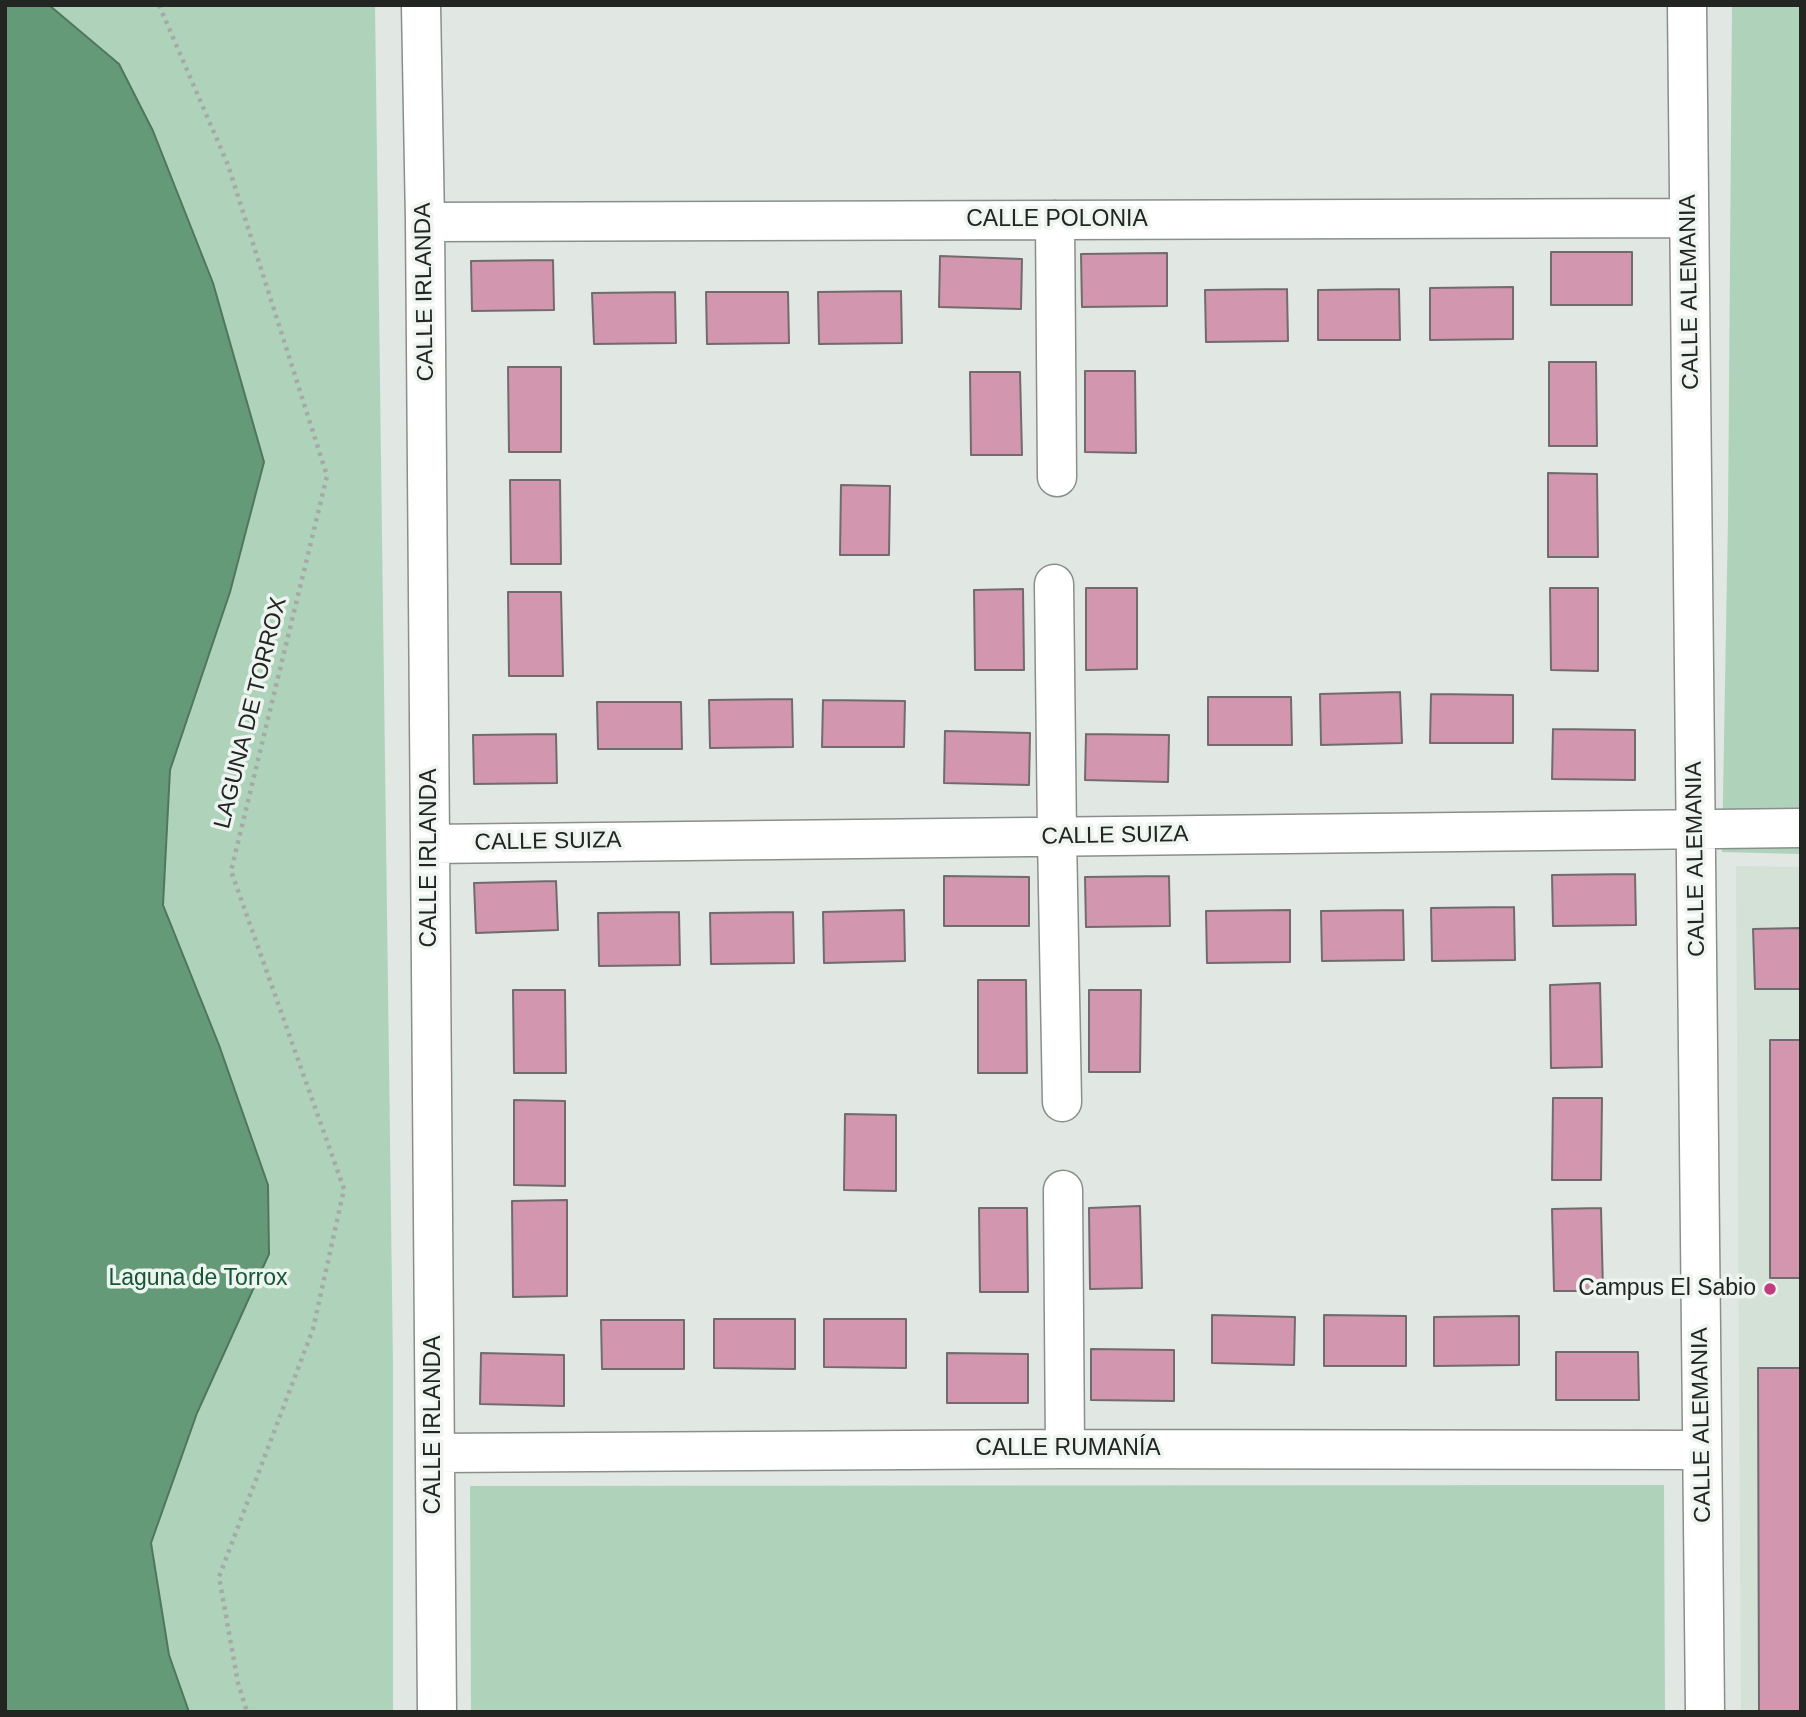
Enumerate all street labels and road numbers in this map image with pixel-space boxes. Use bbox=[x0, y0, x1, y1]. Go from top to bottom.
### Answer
street label: CALLE ALEMANIA bbox=[1674, 194, 1706, 390]
street label: CALLE IRLANDA bbox=[410, 202, 440, 382]
street label: CALLE POLONIA bbox=[966, 206, 1148, 234]
street label: LAGUNA DE TORROX bbox=[209, 595, 293, 831]
street label: CALLE ALEMANIA bbox=[1680, 761, 1712, 957]
street label: CALLE IRLANDA bbox=[416, 769, 444, 947]
street label: CALLE SUIZA bbox=[1041, 821, 1189, 851]
street label: CALLE SUIZA bbox=[474, 827, 622, 857]
street label: CALLE ALEMANIA bbox=[1686, 1327, 1718, 1523]
street label: CALLE IRLANDA bbox=[420, 1336, 448, 1514]
street label: CALLE RUMANÍA bbox=[975, 1435, 1161, 1463]

